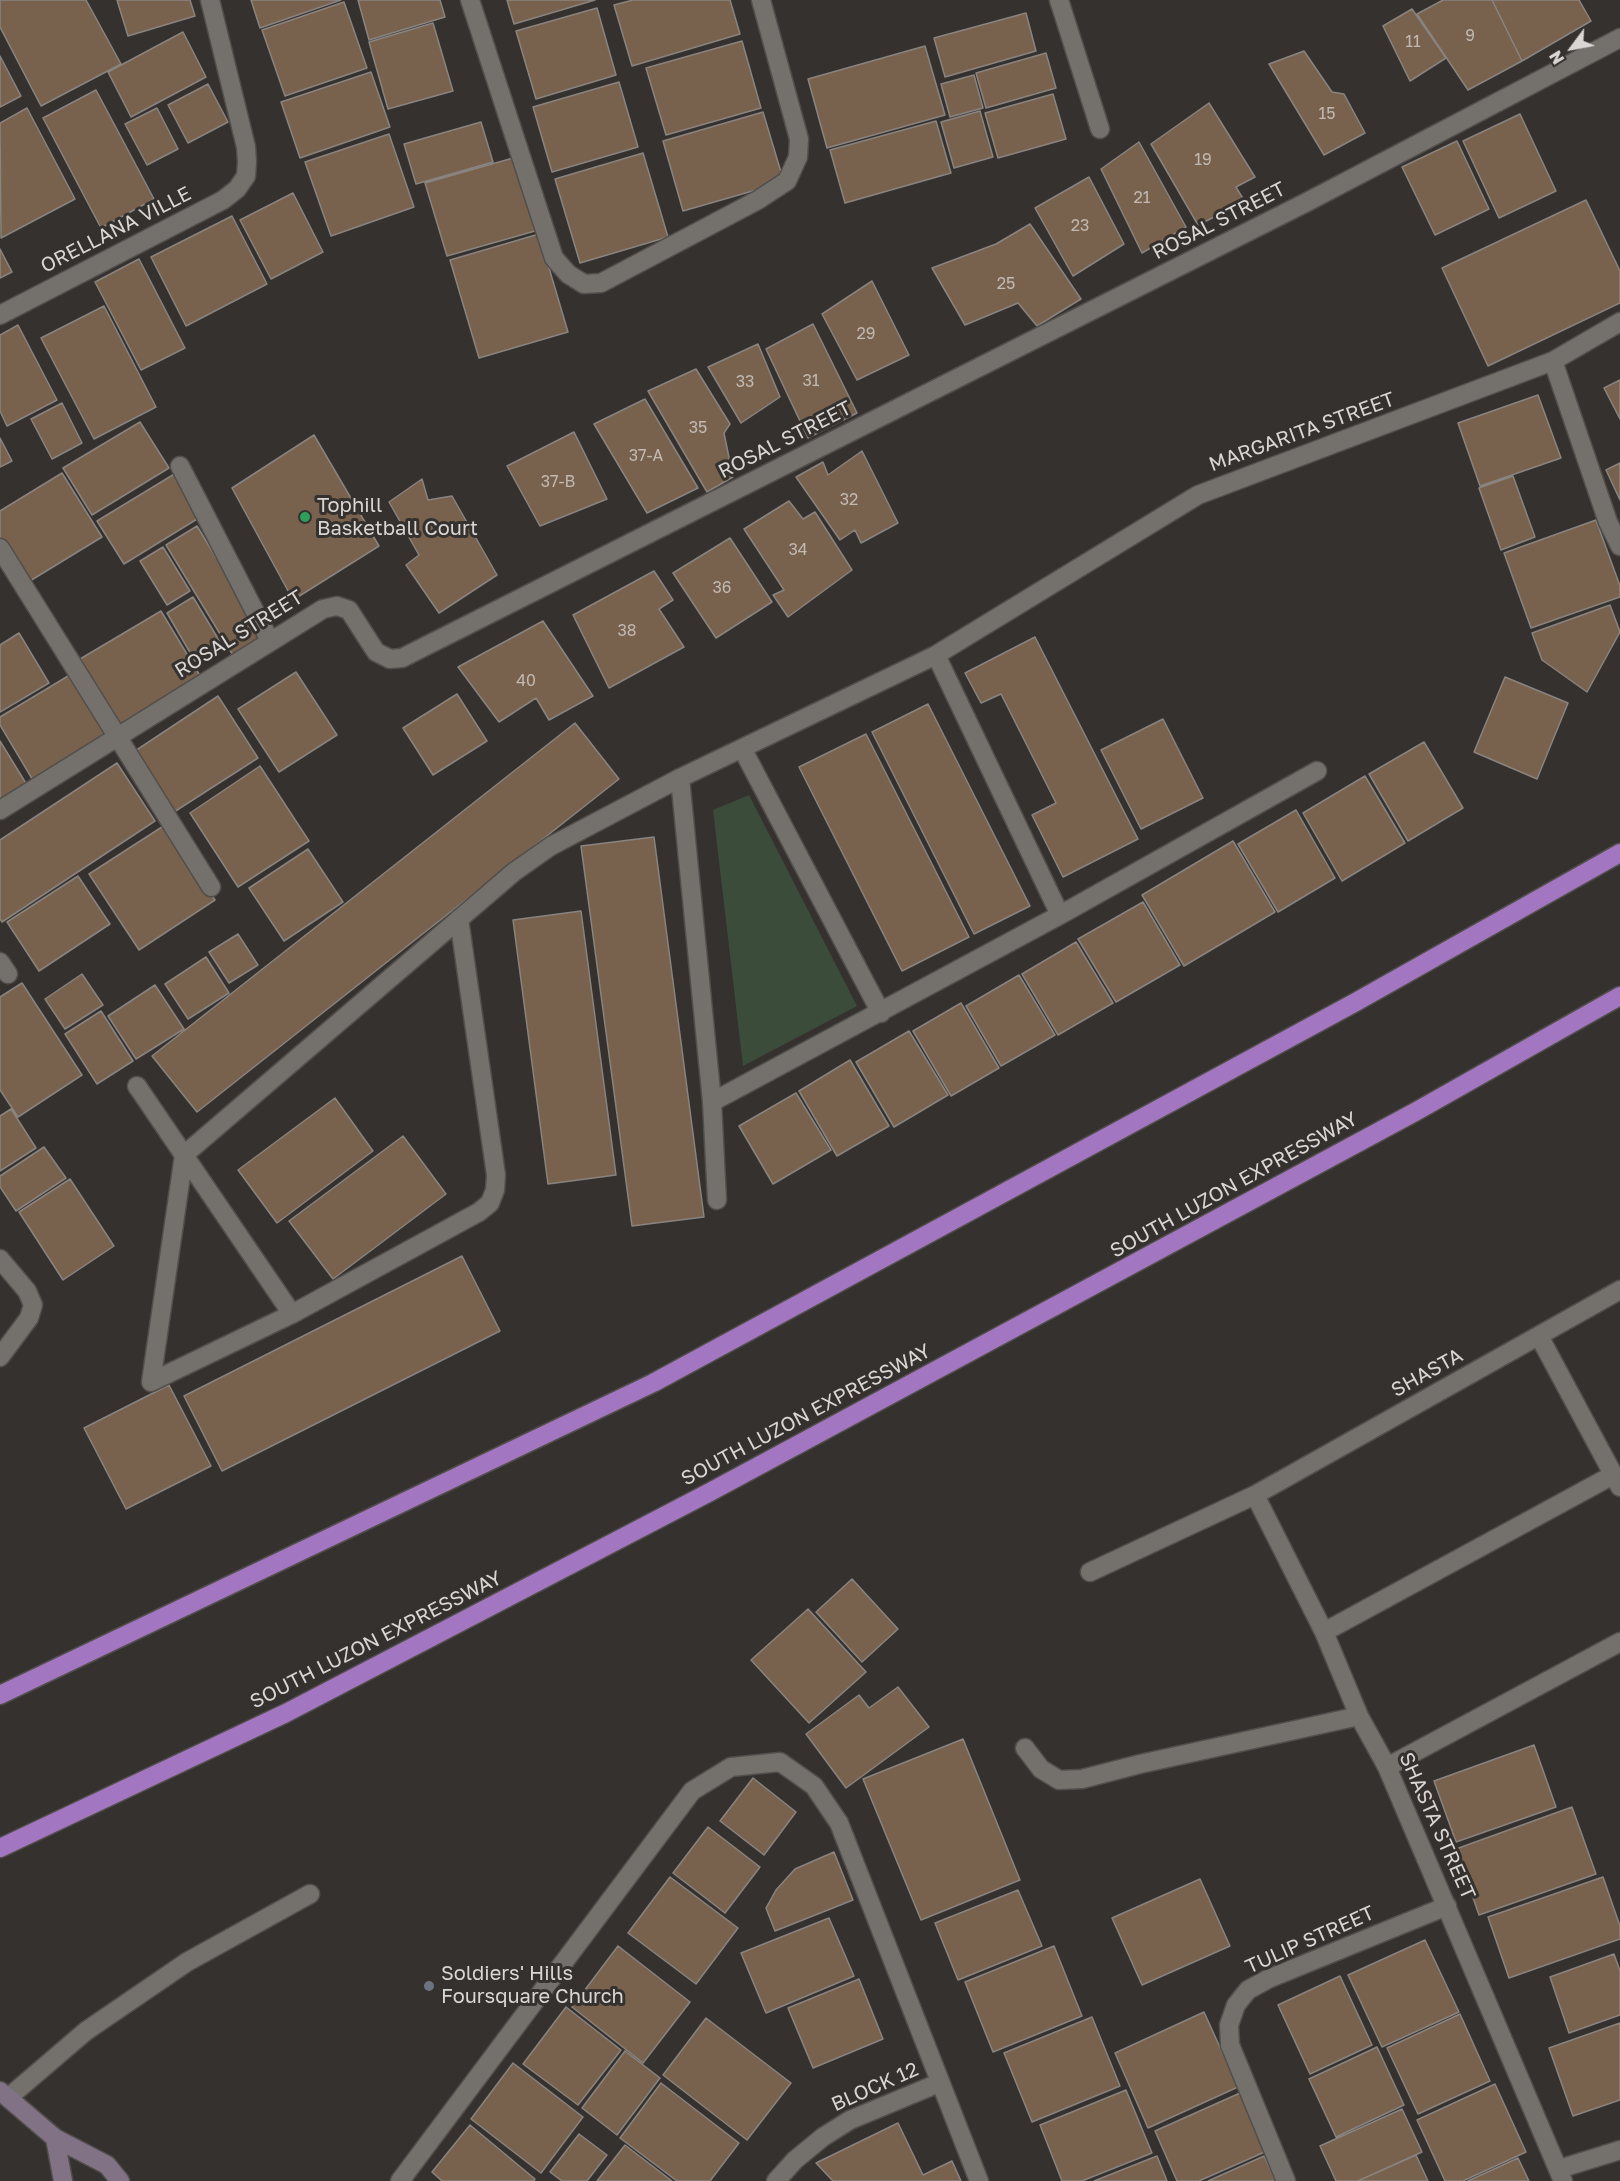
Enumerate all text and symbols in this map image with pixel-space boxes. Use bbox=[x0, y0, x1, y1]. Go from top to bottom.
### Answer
north arrow bbox=[1542, 18, 1602, 78]
house number: 9 bbox=[1465, 26, 1475, 46]
house number: 11 bbox=[1405, 32, 1421, 52]
text: N bbox=[1545, 47, 1568, 68]
house number: 15 bbox=[1318, 104, 1336, 124]
house number: 19 bbox=[1194, 150, 1212, 170]
street label: ROSAL STREET bbox=[1148, 177, 1290, 265]
street label: ORELLANA VILLE bbox=[37, 182, 195, 278]
house number: 21 bbox=[1133, 188, 1151, 208]
house number: 23 bbox=[1071, 216, 1089, 236]
house number: 25 bbox=[997, 274, 1015, 294]
house number: 29 bbox=[857, 324, 875, 344]
house number: 31 bbox=[802, 371, 820, 391]
house number: 33 bbox=[736, 372, 754, 392]
street label: MARGARITA STREET bbox=[1206, 387, 1398, 477]
street label: ROSAL STREET bbox=[714, 396, 856, 484]
house number: 35 bbox=[689, 418, 707, 438]
house number: 37-A bbox=[629, 446, 663, 466]
house number: 37-B bbox=[541, 472, 575, 492]
house number: 32 bbox=[840, 490, 858, 510]
place label: Tophill Basketball Court bbox=[317, 494, 478, 541]
marker: Tophill Basketball Court bbox=[298, 510, 312, 524]
house number: 34 bbox=[788, 540, 808, 560]
house number: 36 bbox=[712, 578, 732, 598]
street label: ROSAL STREET bbox=[171, 585, 307, 683]
house number: 38 bbox=[617, 621, 637, 641]
house number: 40 bbox=[516, 671, 536, 691]
street label: SOUTH LUZON EXPRESSWAY bbox=[1106, 1107, 1362, 1263]
street label: SOUTH LUZON EXPRESSWAY bbox=[677, 1339, 935, 1491]
street label: SHASTA bbox=[1387, 1344, 1467, 1402]
street label: SOUTH LUZON EXPRESSWAY bbox=[246, 1566, 506, 1714]
street label: SHASTA STREET bbox=[1394, 1749, 1480, 1903]
street label: TULIP STREET bbox=[1242, 1901, 1378, 1979]
place label: Soldiers' Hills Foursquare Church bbox=[441, 1962, 624, 2009]
marker: Soldiers' Hills Foursquare Church bbox=[422, 1979, 436, 1993]
street label: BLOCK 12 bbox=[828, 2057, 922, 2117]

